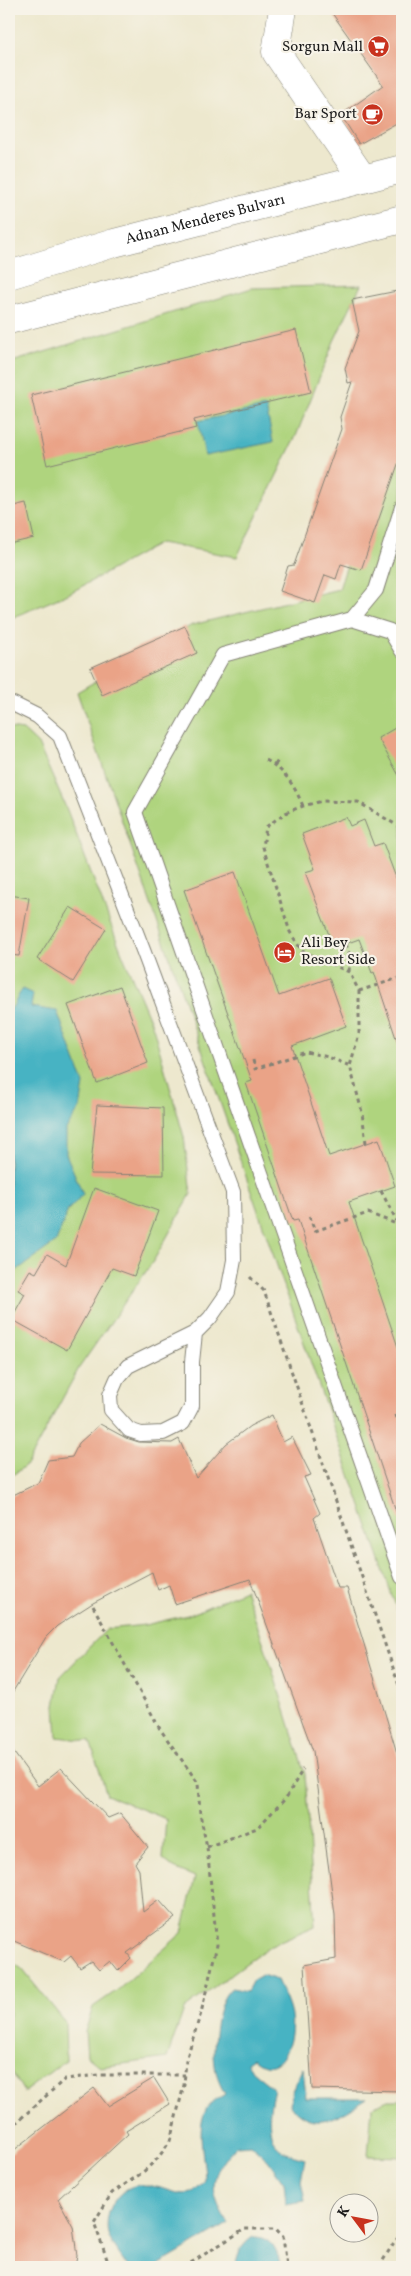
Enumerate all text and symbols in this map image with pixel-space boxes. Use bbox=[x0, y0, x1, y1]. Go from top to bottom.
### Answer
supermarket icon: Sorgun Mall bbox=[367, 35, 391, 59]
place label: Sorgun Mall bbox=[282, 37, 363, 58]
cafe icon: Bar Sport bbox=[361, 102, 385, 126]
place label: Bar Sport bbox=[294, 104, 357, 125]
street label: Adnan Menderes Bulvarı bbox=[123, 189, 287, 250]
place label: Ali Bey Resort Side bbox=[301, 933, 375, 971]
hotel icon: Ali Bey Resort Side bbox=[273, 940, 297, 964]
north arrow bbox=[328, 2194, 378, 2244]
text: K bbox=[334, 2203, 355, 2221]

